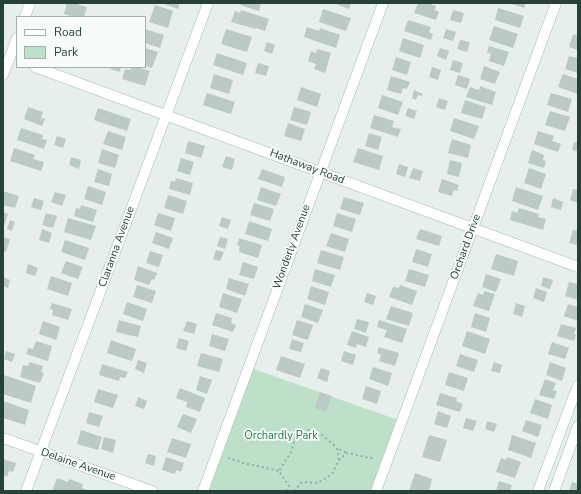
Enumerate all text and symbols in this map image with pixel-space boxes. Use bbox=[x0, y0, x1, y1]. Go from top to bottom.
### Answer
legend bbox=[16, 16, 146, 68]
text: Road bbox=[54, 24, 82, 40]
text: Park bbox=[54, 44, 78, 60]
street label: Hathaway Road bbox=[268, 147, 346, 187]
street label: Wonderly Avenue bbox=[271, 203, 313, 291]
street label: Claranna Avenue bbox=[96, 205, 138, 289]
street label: Orchard Drive bbox=[448, 212, 484, 282]
park label: Orchardly Park bbox=[244, 429, 318, 443]
street label: Delaine Avenue bbox=[39, 446, 117, 484]

